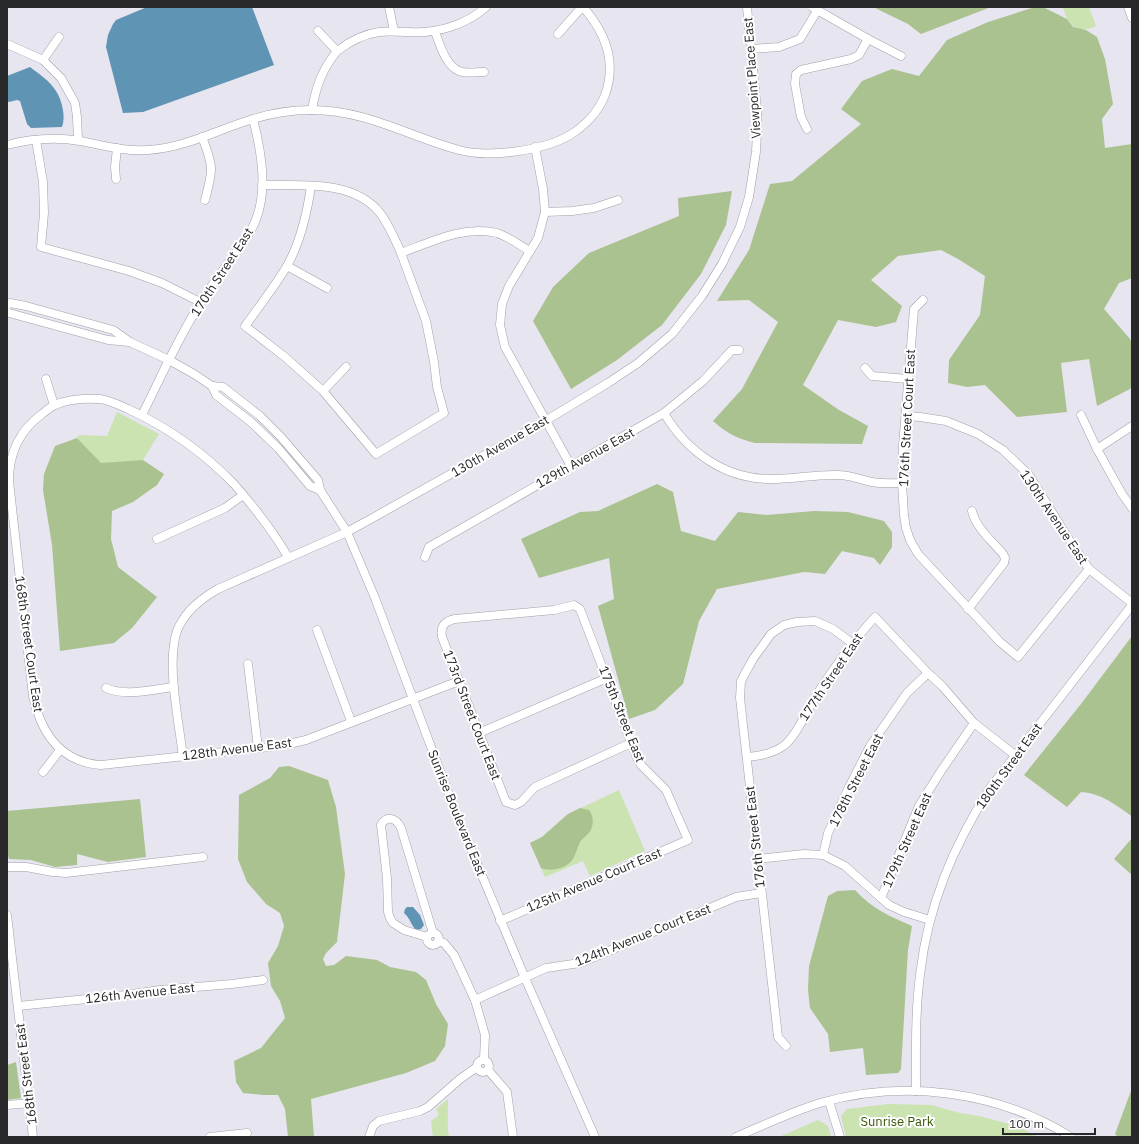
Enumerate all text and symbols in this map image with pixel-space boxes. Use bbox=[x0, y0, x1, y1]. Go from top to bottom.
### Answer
street label: Viewpoint Place East bbox=[739, 17, 765, 139]
street label: 170th Street East bbox=[187, 224, 257, 320]
street label: 176th Street Court East bbox=[895, 349, 919, 487]
street label: 130th Avenue East bbox=[448, 411, 552, 481]
street label: 129th Avenue East bbox=[533, 424, 637, 492]
street label: 130th Avenue East bbox=[1016, 467, 1092, 567]
street label: 168th Street Court East bbox=[11, 575, 47, 713]
street label: 177th Street East bbox=[795, 630, 867, 724]
street label: 173rd Street Court East bbox=[439, 648, 505, 782]
street label: 175th Street East bbox=[595, 663, 649, 765]
street label: 180th Street East bbox=[972, 720, 1046, 812]
street label: 178th Street East bbox=[825, 730, 887, 830]
street label: 128th Avenue East bbox=[181, 734, 293, 764]
street label: Sunrise Boulevard East bbox=[424, 747, 490, 879]
street label: 176th Street East bbox=[741, 785, 769, 889]
street label: 179th Street East bbox=[878, 790, 936, 890]
street label: 125th Avenue Court East bbox=[524, 844, 664, 916]
street label: 124th Avenue Court East bbox=[572, 900, 714, 970]
street label: 126th Avenue East bbox=[84, 979, 196, 1007]
street label: 168th Street East bbox=[11, 1022, 41, 1126]
scale bar bbox=[1003, 1110, 1095, 1136]
park label: Sunrise Park bbox=[860, 1113, 934, 1130]
text: 100 m bbox=[1009, 1116, 1044, 1131]

